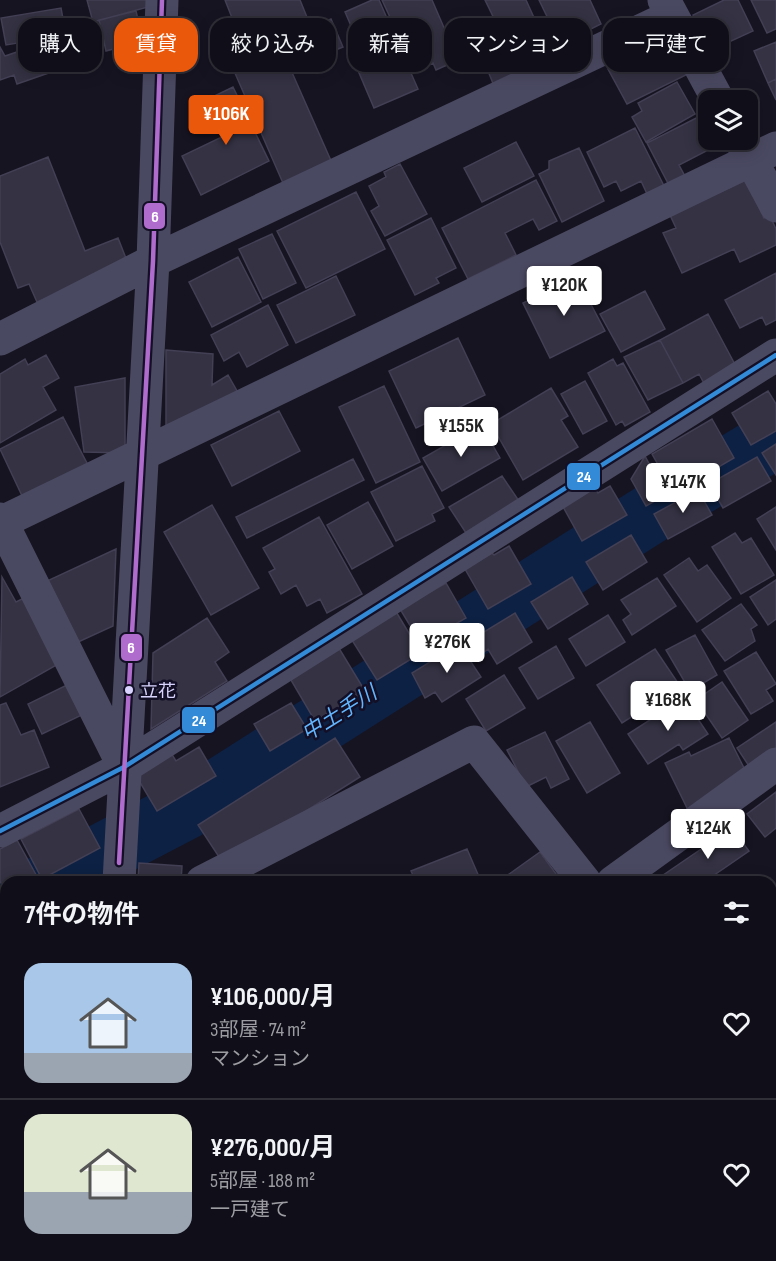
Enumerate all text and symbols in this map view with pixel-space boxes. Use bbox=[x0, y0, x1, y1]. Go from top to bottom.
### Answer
chip: 購入 bbox=[18, 18, 102, 72]
chip: 賃貸 bbox=[114, 18, 198, 72]
chip: 絞り込み bbox=[210, 18, 336, 72]
chip: 新着 bbox=[348, 18, 432, 72]
chip: マンション bbox=[444, 18, 591, 72]
chip: 一戸建て bbox=[603, 18, 729, 72]
map controls bbox=[698, 90, 758, 150]
button: layers bbox=[698, 90, 758, 150]
pin: ¥106K bbox=[184, 95, 268, 146]
text: ¥106K bbox=[203, 102, 249, 126]
line badge: 6 bbox=[143, 202, 166, 230]
text: 6 bbox=[151, 208, 159, 227]
pin: ¥120K bbox=[522, 266, 606, 317]
text: ¥120K bbox=[541, 273, 587, 297]
pin: ¥155K bbox=[419, 407, 503, 458]
text: ¥155K bbox=[438, 414, 484, 438]
line badge: 24 bbox=[566, 462, 601, 491]
pin: ¥147K bbox=[641, 463, 725, 514]
text: 24 bbox=[577, 468, 592, 487]
text: ¥147K bbox=[660, 470, 706, 494]
pin: ¥276K bbox=[405, 623, 489, 674]
text: ¥276K bbox=[423, 630, 471, 654]
line badge: 6 bbox=[120, 633, 143, 662]
text: 6 bbox=[127, 639, 135, 658]
water label: 中土手川 bbox=[297, 680, 383, 746]
place label: 立花 bbox=[140, 681, 176, 702]
pin: ¥168K bbox=[626, 681, 710, 732]
marker: 立花 bbox=[123, 684, 135, 696]
text: ¥168K bbox=[645, 688, 691, 712]
line badge: 24 bbox=[181, 706, 216, 734]
text: 24 bbox=[192, 712, 207, 731]
pin: ¥124K bbox=[666, 809, 750, 860]
text: ¥124K bbox=[685, 816, 731, 840]
icon: filters bbox=[720, 896, 753, 929]
text: 7件の物件 bbox=[24, 900, 139, 931]
text: ¥106,000/月 bbox=[210, 982, 335, 1013]
icon: home bbox=[72, 987, 144, 1059]
icon: heart bbox=[720, 1007, 753, 1040]
text: 3部屋 · 74 m² bbox=[210, 1018, 306, 1042]
text: マンション bbox=[210, 1047, 310, 1071]
text: ¥276,000/月 bbox=[210, 1133, 336, 1164]
icon: home bbox=[72, 1138, 144, 1210]
icon: heart bbox=[720, 1158, 753, 1191]
text: 5部屋 · 188 m² bbox=[210, 1169, 315, 1193]
text: 一戸建て bbox=[210, 1198, 290, 1222]

